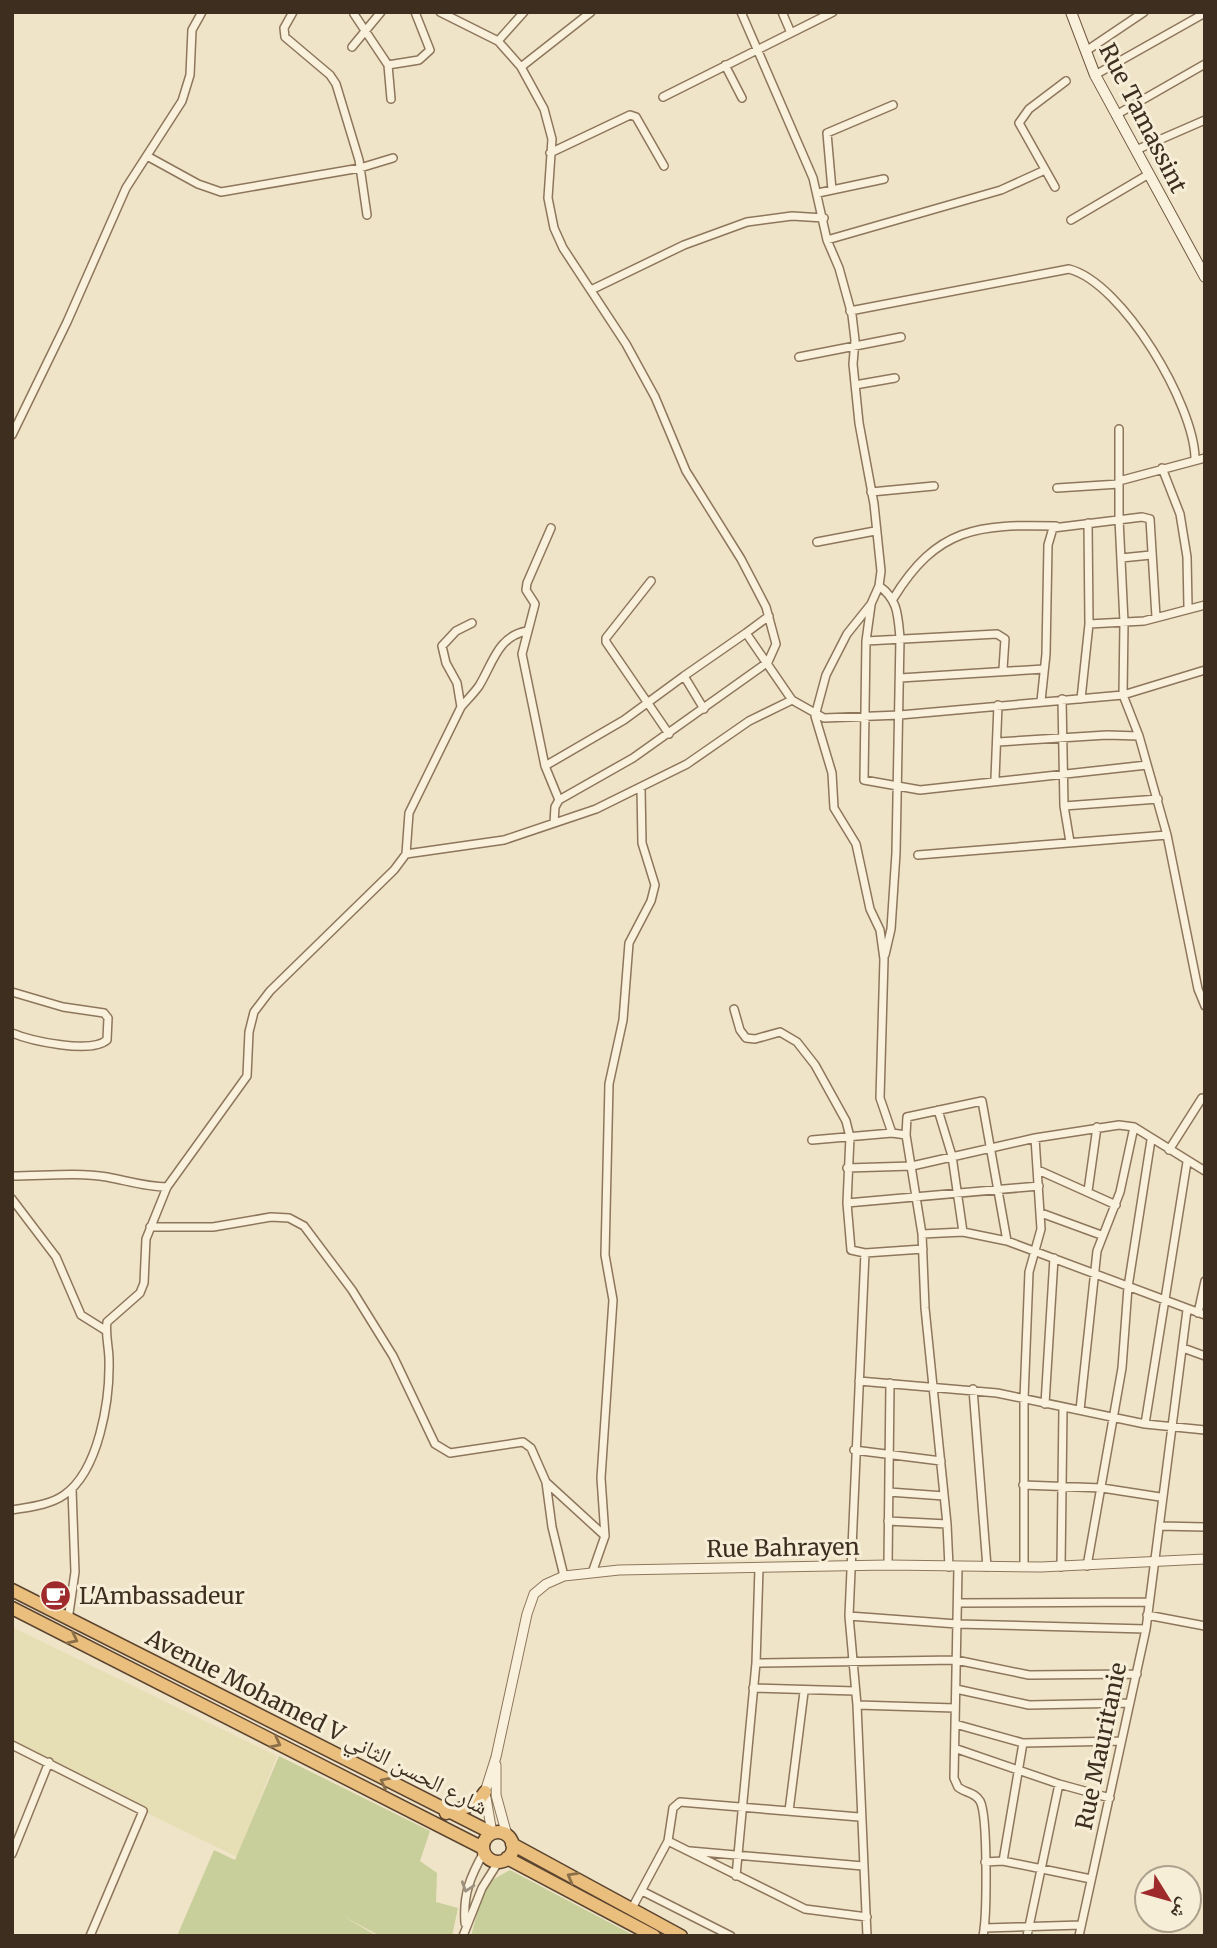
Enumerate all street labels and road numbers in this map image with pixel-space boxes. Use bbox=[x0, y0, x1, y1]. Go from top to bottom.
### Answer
street label: Rue Tamassint bbox=[1093, 38, 1194, 198]
street label: Rue Bahrayen bbox=[706, 1532, 860, 1563]
street label: Avenue Mohamed V شارع الحسن الثاني bbox=[138, 1622, 493, 1825]
street label: Rue Mauritanie bbox=[1069, 1660, 1132, 1832]

